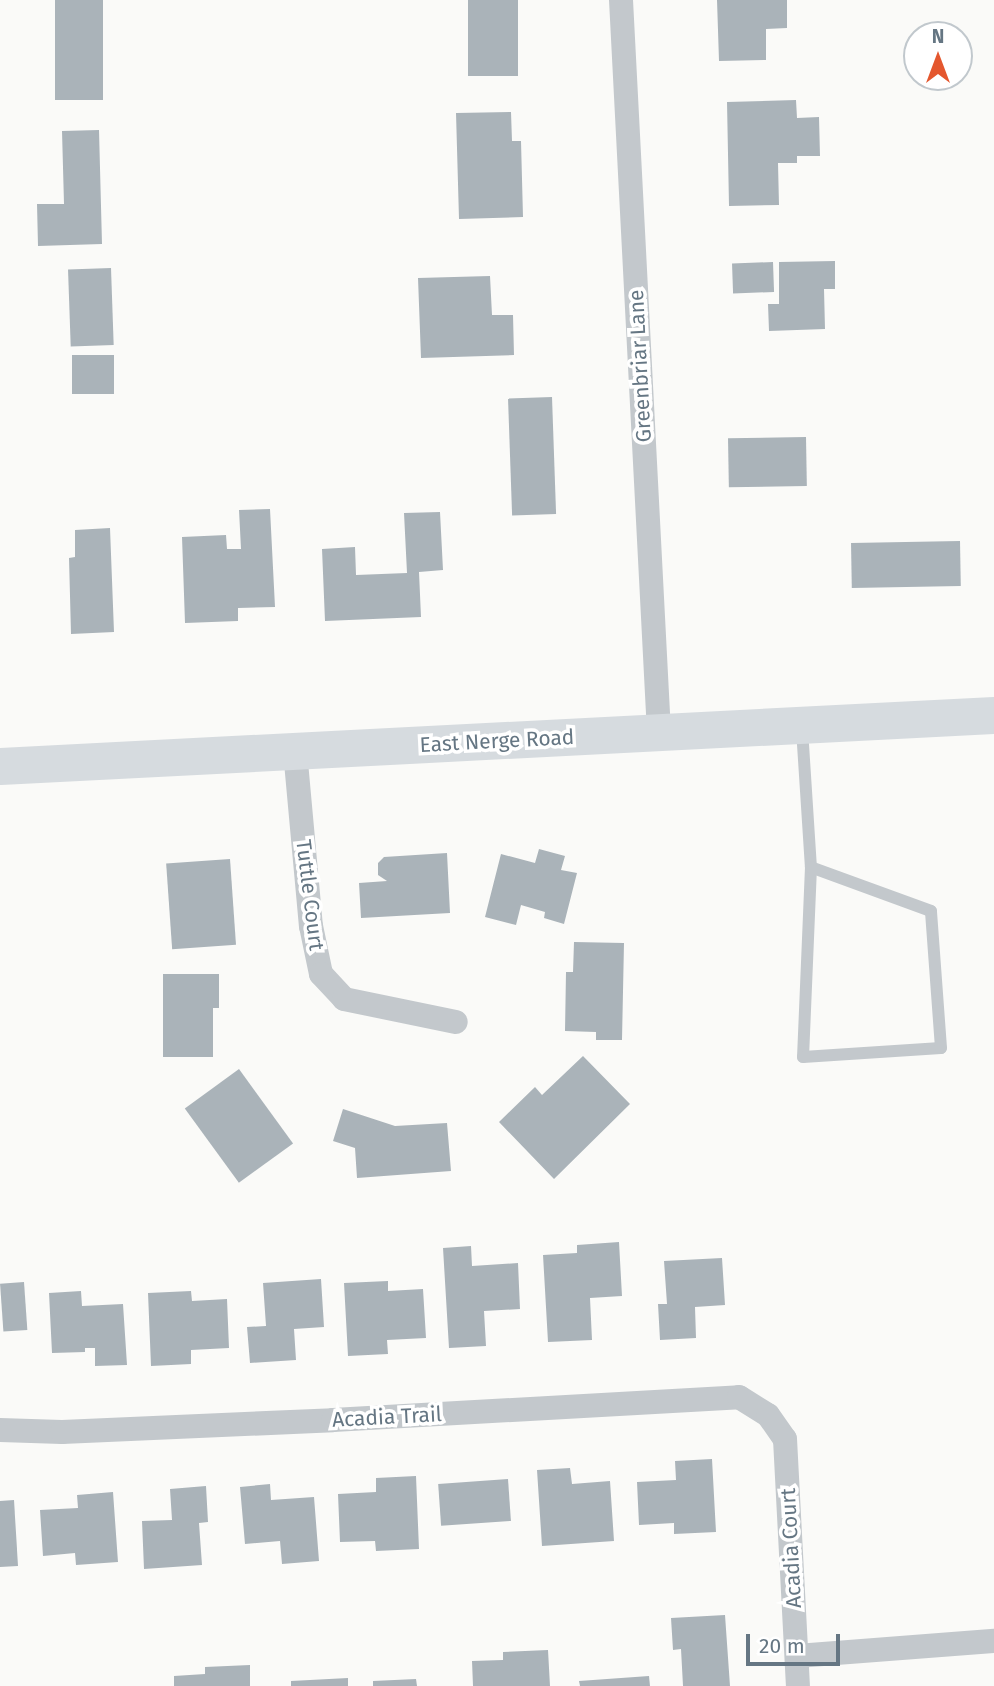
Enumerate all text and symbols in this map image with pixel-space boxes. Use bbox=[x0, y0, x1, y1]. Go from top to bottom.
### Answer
north arrow bbox=[903, 21, 973, 91]
text: N bbox=[932, 25, 944, 48]
street label: Greenbriar Lane bbox=[623, 289, 657, 443]
street label: East Nerge Road bbox=[419, 724, 575, 758]
street label: Tuttle Court bbox=[291, 838, 329, 952]
street label: Acadia Trail bbox=[331, 1402, 443, 1432]
street label: Acadia Court bbox=[775, 1487, 807, 1609]
scale bar bbox=[749, 1620, 844, 1664]
text: 20 m bbox=[759, 1633, 805, 1659]

